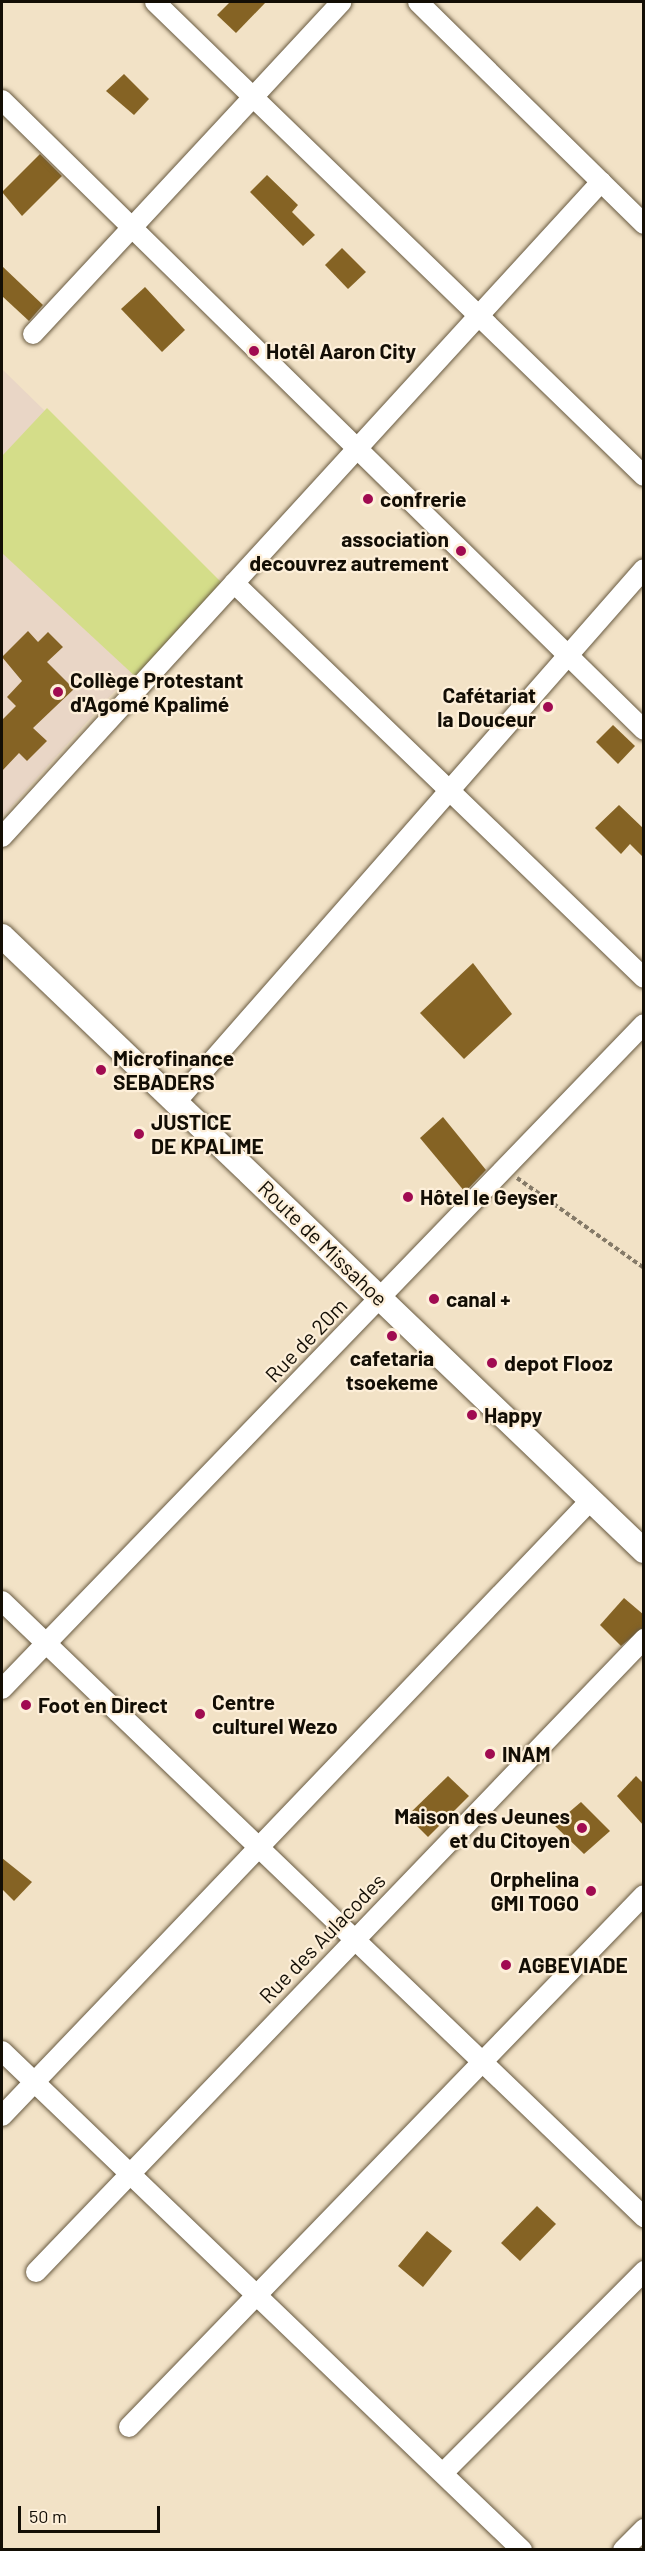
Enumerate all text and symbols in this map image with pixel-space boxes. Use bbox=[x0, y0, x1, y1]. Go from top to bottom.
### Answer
place label: Hotêl Aaron City bbox=[266, 338, 416, 364]
marker: Hotêl Aaron City bbox=[247, 344, 261, 358]
place label: confrerie bbox=[380, 486, 467, 512]
marker: confrerie bbox=[361, 492, 375, 506]
place label: association decouvrez autrement bbox=[249, 526, 449, 576]
marker: association decouvrez autrement bbox=[454, 544, 468, 558]
place label: Collège Protestant d'Agomé Kpalimé bbox=[70, 667, 243, 717]
place label: Cafétariat la Douceur bbox=[437, 682, 536, 732]
marker: Collège Protestant d'Agomé Kpalimé bbox=[51, 685, 65, 699]
marker: Cafétariat la Douceur bbox=[541, 700, 555, 714]
place label: Microfinance SEBADERS bbox=[113, 1045, 234, 1095]
marker: Microfinance SEBADERS bbox=[94, 1063, 108, 1077]
place label: JUSTICE DE KPALIME bbox=[151, 1109, 264, 1159]
marker: JUSTICE DE KPALIME bbox=[132, 1127, 146, 1141]
street label: Route de Missahoe bbox=[253, 1175, 393, 1311]
place label: Hôtel le Geyser bbox=[420, 1184, 557, 1210]
marker: Hôtel le Geyser bbox=[401, 1190, 415, 1204]
place label: canal + bbox=[446, 1286, 510, 1312]
marker: canal + bbox=[427, 1292, 441, 1306]
street label: Rue de 20m bbox=[260, 1293, 352, 1387]
marker: cafetaria tsoekeme bbox=[385, 1329, 399, 1343]
place label: cafetaria tsoekeme bbox=[346, 1345, 438, 1395]
place label: depot Flooz bbox=[504, 1350, 613, 1376]
marker: depot Flooz bbox=[485, 1356, 499, 1370]
place label: Happy bbox=[484, 1402, 542, 1428]
marker: Happy bbox=[465, 1408, 479, 1422]
place label: Centre culturel Wezo bbox=[212, 1689, 338, 1739]
place label: Foot en Direct bbox=[38, 1692, 168, 1718]
marker: Foot en Direct bbox=[19, 1698, 33, 1712]
marker: Centre culturel Wezo bbox=[193, 1707, 207, 1721]
place label: INAM bbox=[502, 1741, 551, 1767]
marker: INAM bbox=[483, 1747, 497, 1761]
place label: Maison des Jeunes et du Citoyen bbox=[394, 1803, 570, 1853]
marker: Maison des Jeunes et du Citoyen bbox=[575, 1821, 589, 1835]
place label: Orphelina GMI TOGO bbox=[490, 1866, 579, 1916]
street label: Rue des Aulacodes bbox=[254, 1868, 390, 2008]
marker: Orphelina GMI TOGO bbox=[584, 1884, 598, 1898]
place label: AGBEVIADE bbox=[518, 1952, 628, 1978]
marker: AGBEVIADE bbox=[499, 1958, 513, 1972]
scale bar bbox=[21, 2494, 164, 2532]
text: 50 m bbox=[29, 2505, 67, 2527]

